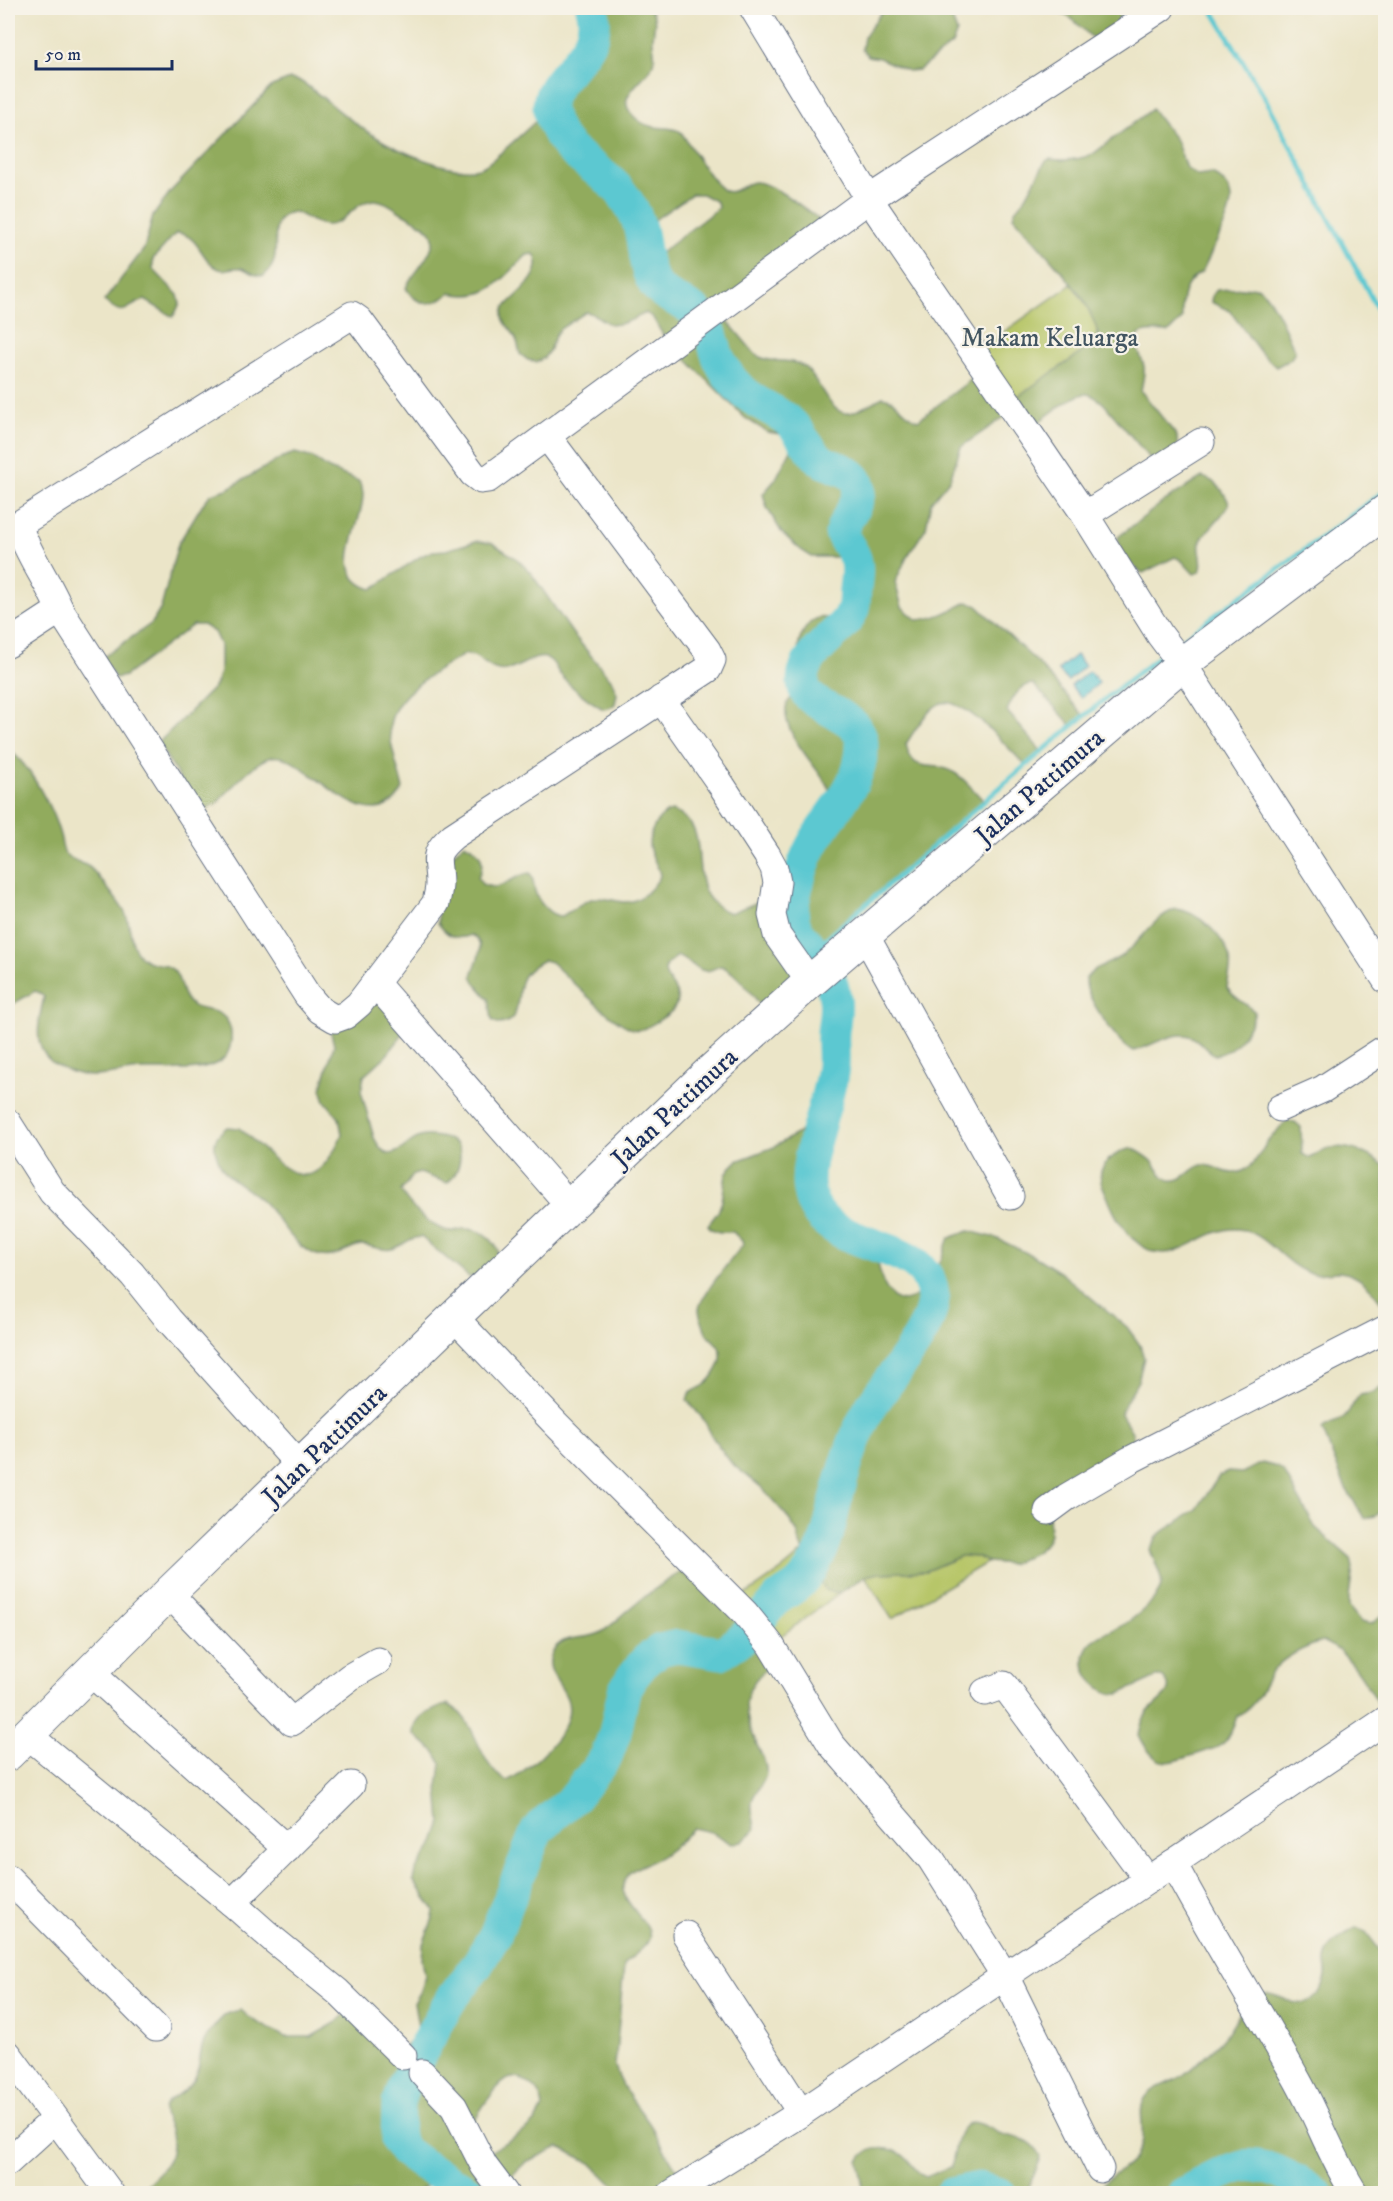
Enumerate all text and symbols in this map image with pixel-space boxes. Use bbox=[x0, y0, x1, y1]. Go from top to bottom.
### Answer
scale bar bbox=[36, 33, 172, 71]
text: 50 m bbox=[45, 44, 81, 66]
park label: Makam Keluarga bbox=[961, 322, 1139, 355]
street label: Jalan Pattimura bbox=[967, 722, 1112, 854]
street label: Jalan Pattimura bbox=[603, 1041, 745, 1176]
street label: Jalan Pattimura bbox=[254, 1377, 394, 1514]

